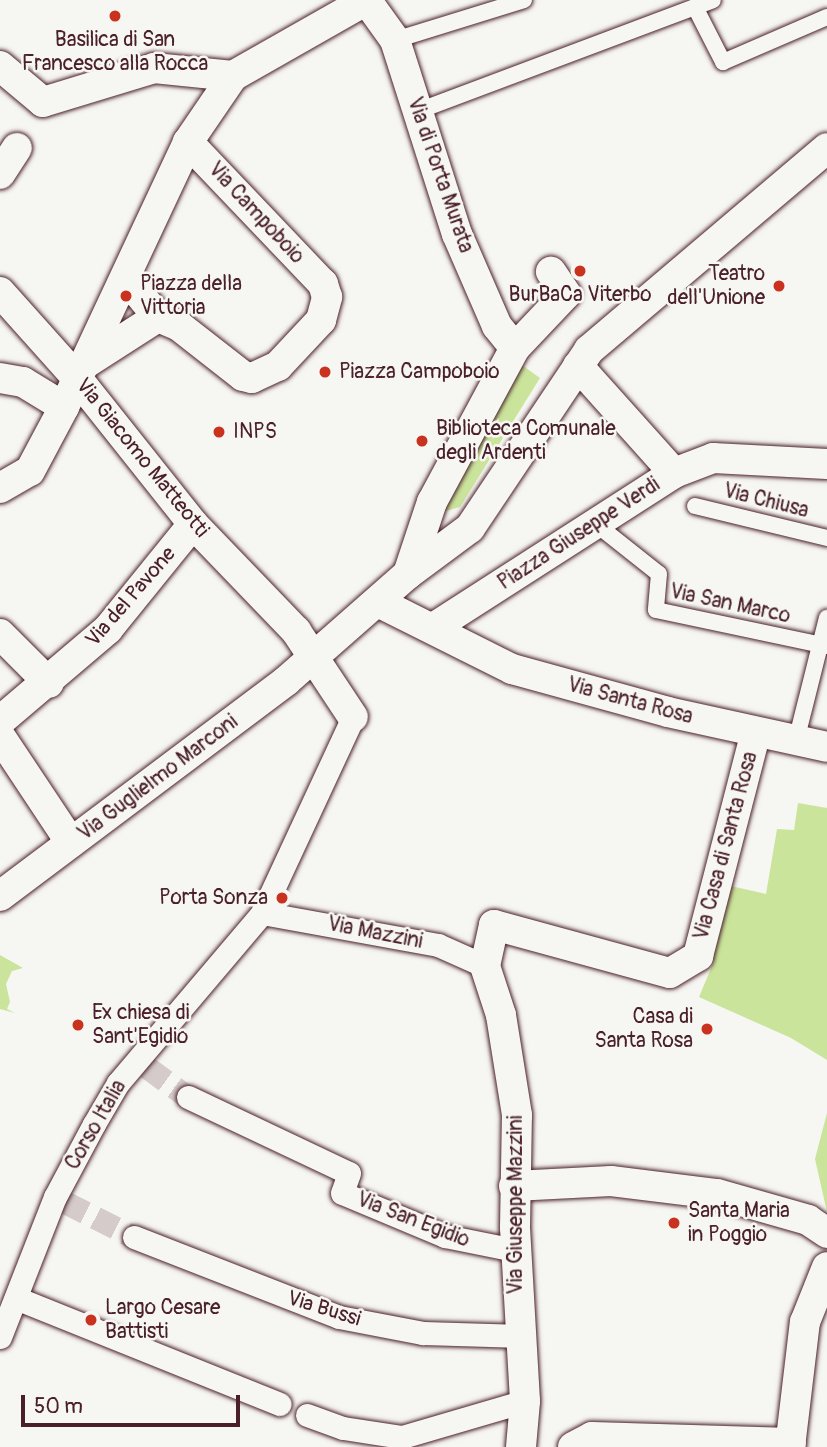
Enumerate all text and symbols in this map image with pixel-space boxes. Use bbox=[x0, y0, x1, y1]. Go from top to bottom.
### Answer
marker: Basilica di San Francesco alla Rocca bbox=[107, 8, 123, 24]
place label: Basilica di San Francesco alla Rocca bbox=[22, 27, 208, 77]
street label: Via di Porta Murata bbox=[402, 94, 478, 256]
street label: Via Campoboio bbox=[203, 157, 309, 269]
place label: Teatro dell'Unione bbox=[667, 261, 765, 311]
marker: BurBaCa Viterbo bbox=[572, 263, 588, 279]
place label: Piazza della Vittoria bbox=[140, 271, 242, 321]
marker: Teatro dell'Unione bbox=[771, 278, 787, 294]
place label: BurBaCa Viterbo bbox=[508, 282, 652, 308]
marker: Piazza della Vittoria bbox=[118, 288, 134, 304]
place label: Piazza Campoboio bbox=[339, 359, 499, 385]
marker: Piazza Campoboio bbox=[317, 364, 333, 380]
street label: Via Giacomo Matteotti bbox=[70, 373, 214, 543]
place label: Biblioteca Comunale degli Ardenti bbox=[436, 416, 616, 466]
place label: INPS bbox=[233, 419, 277, 445]
marker: INPS bbox=[211, 424, 227, 440]
marker: Biblioteca Comunale degli Ardenti bbox=[414, 433, 430, 449]
street label: Piazza Giuseppe Verdi bbox=[493, 472, 665, 596]
street label: Via Chiusa bbox=[721, 478, 811, 524]
street label: Via del Pavone bbox=[81, 542, 181, 652]
street label: Via San Marco bbox=[667, 579, 793, 629]
street label: Via Santa Rosa bbox=[564, 672, 696, 730]
street label: Via Guglielmo Marconi bbox=[73, 710, 243, 846]
street label: Via Casa di Santa Rosa bbox=[689, 749, 763, 943]
place label: Porta Sonza bbox=[159, 885, 268, 911]
marker: Porta Sonza bbox=[274, 890, 290, 906]
street label: Via Mazzini bbox=[325, 911, 425, 955]
place label: Ex chiesa di Sant'Egidio bbox=[92, 1000, 189, 1050]
place label: Casa di Santa Rosa bbox=[595, 1004, 693, 1054]
marker: Ex chiesa di Sant'Egidio bbox=[70, 1017, 86, 1033]
marker: Casa di Santa Rosa bbox=[699, 1021, 715, 1037]
street label: Corso Italia bbox=[60, 1076, 132, 1174]
street label: Via Giuseppe Mazzini bbox=[503, 1115, 529, 1295]
street label: Via San Egidio bbox=[353, 1187, 473, 1253]
place label: Santa Maria in Poggio bbox=[688, 1198, 790, 1248]
marker: Santa Maria in Poggio bbox=[666, 1215, 682, 1231]
street label: Via Bussi bbox=[284, 1286, 364, 1332]
place label: Largo Cesare Battisti bbox=[105, 1295, 220, 1345]
marker: Largo Cesare Battisti bbox=[83, 1312, 99, 1328]
scale bar bbox=[24, 1380, 243, 1424]
text: 50 m bbox=[34, 1393, 83, 1420]

